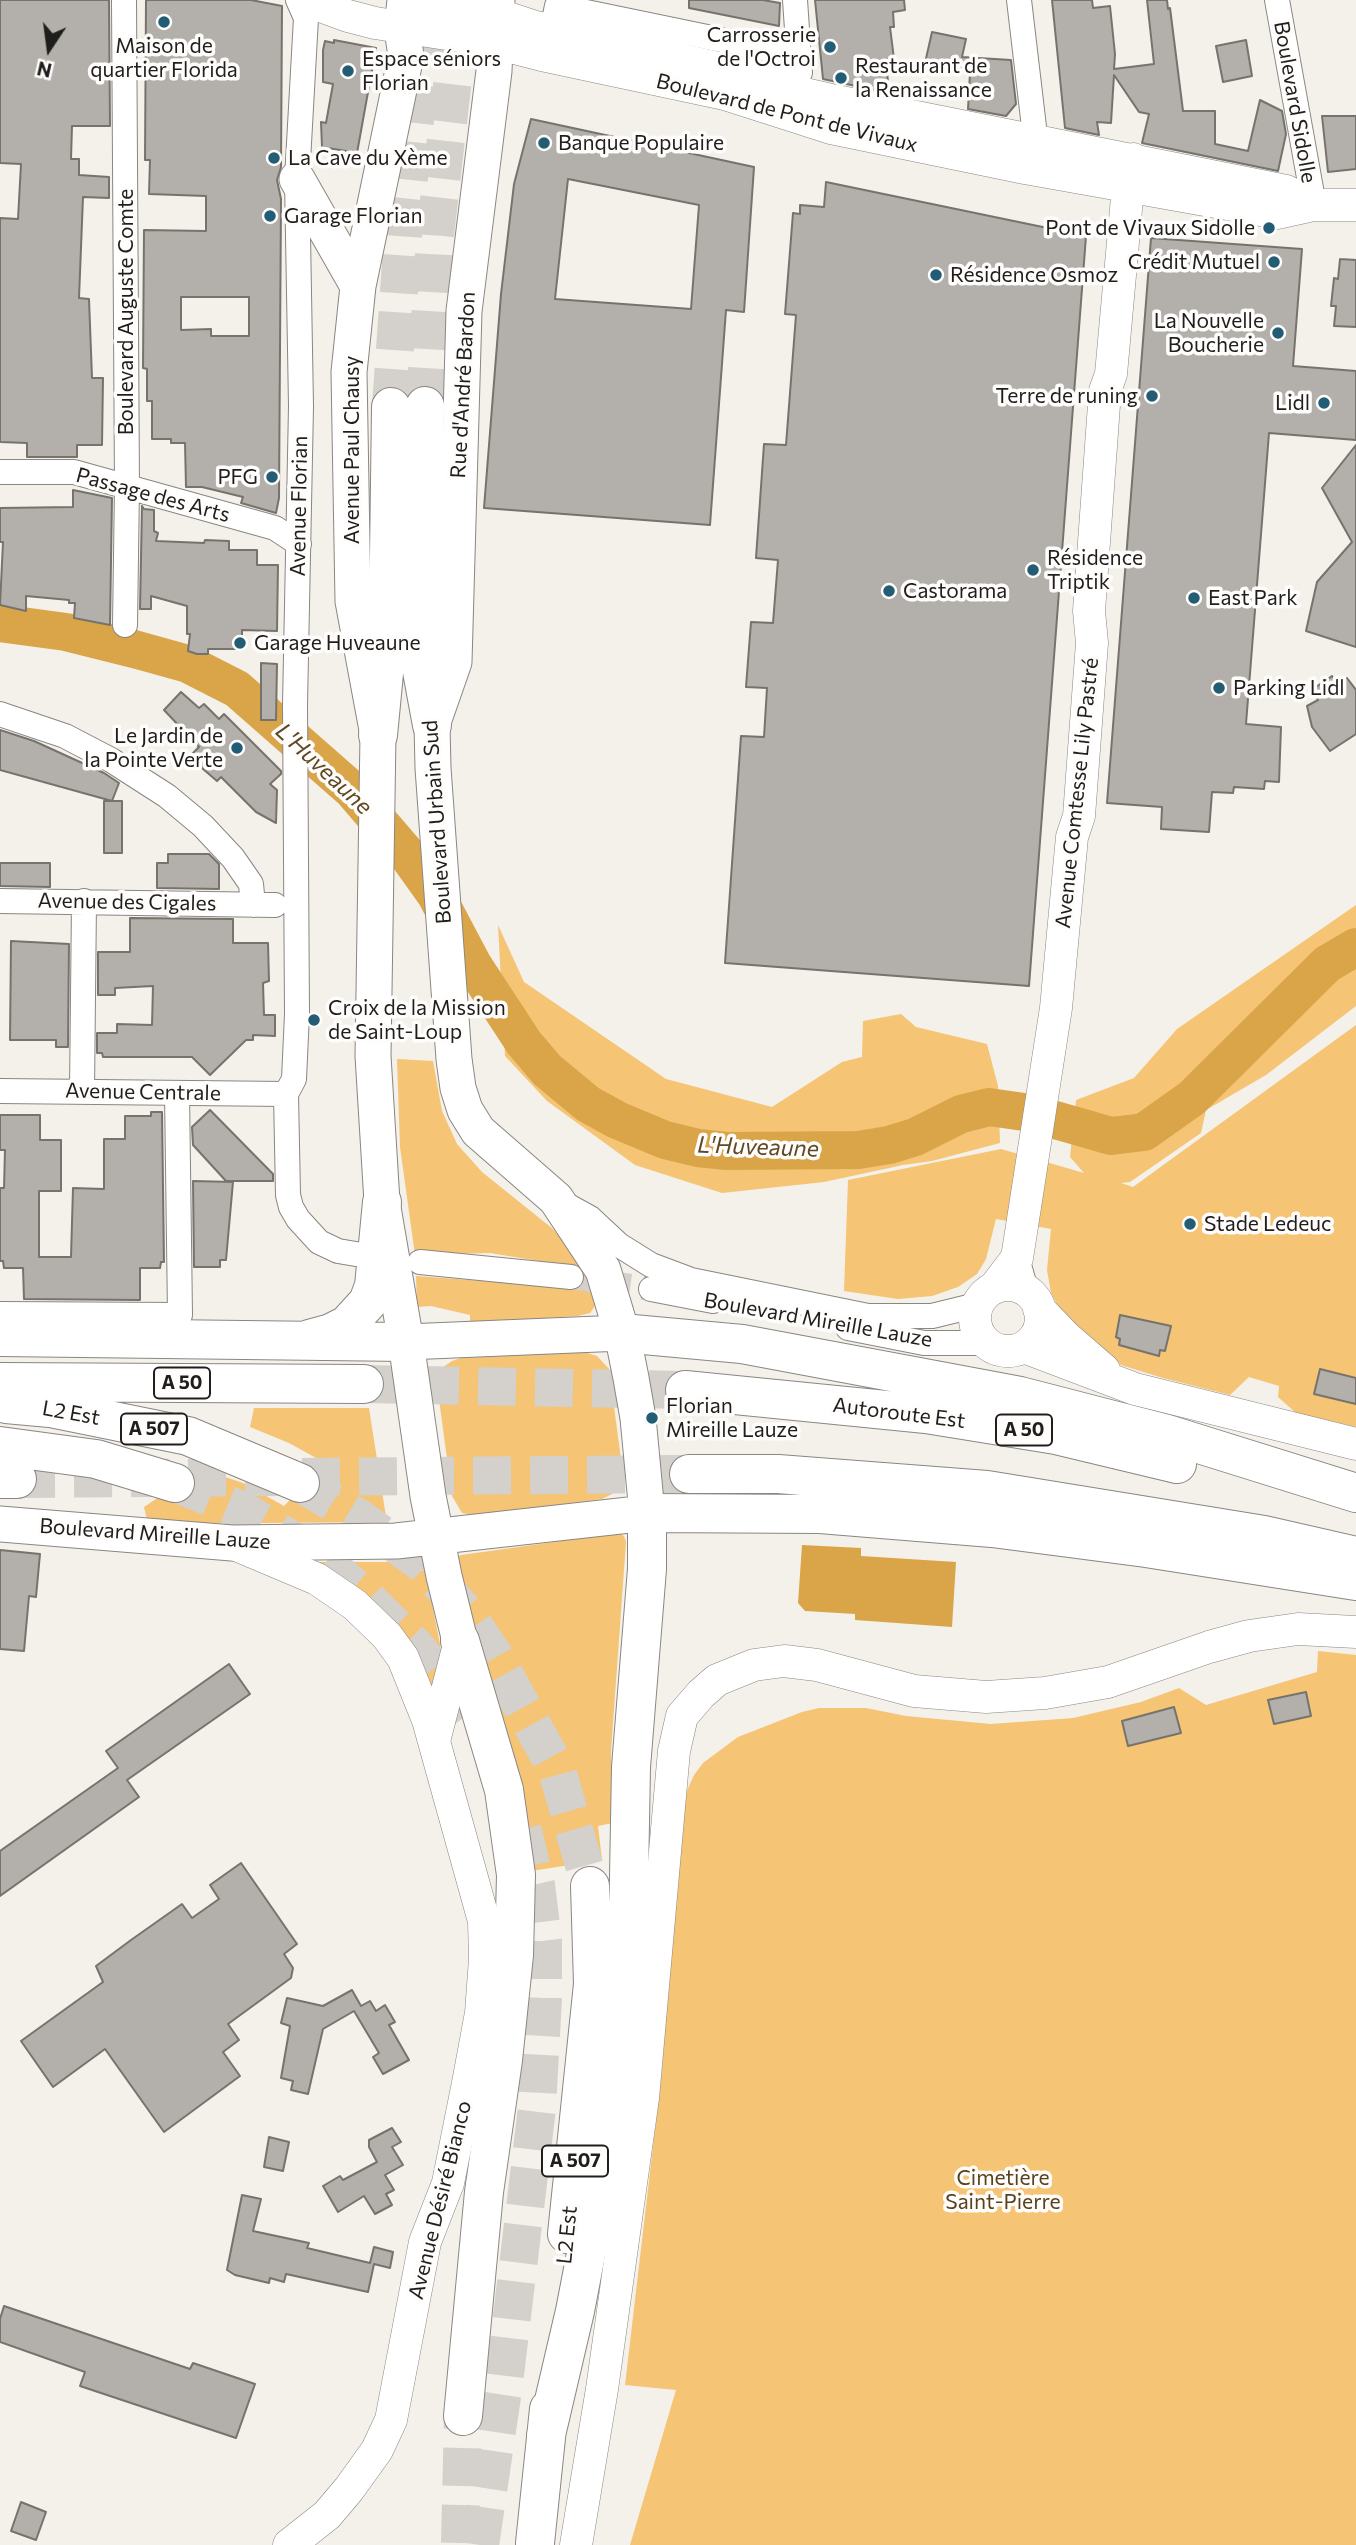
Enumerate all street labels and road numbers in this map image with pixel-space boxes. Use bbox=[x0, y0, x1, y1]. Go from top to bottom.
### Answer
street label: Boulevard Sidolle bbox=[1268, 19, 1322, 185]
street label: Boulevard de Pont de Vivaux bbox=[654, 68, 920, 158]
street label: Boulevard Auguste Comte bbox=[113, 189, 139, 435]
street label: Rue d'André Bardon bbox=[446, 291, 480, 479]
street label: Avenue Paul Chausy bbox=[339, 356, 365, 544]
street label: Avenue Florian bbox=[285, 435, 313, 577]
street label: Passage des Arts bbox=[73, 462, 233, 528]
street label: Avenue Comtesse Lily Pastré bbox=[1050, 656, 1104, 930]
street label: Boulevard Urbain Sud bbox=[417, 719, 457, 925]
street label: Avenue des Cigales bbox=[37, 888, 217, 916]
street label: Avenue Centrale bbox=[65, 1078, 221, 1106]
street label: Boulevard Mireille Lauze bbox=[702, 1287, 934, 1353]
road number: A 50 bbox=[154, 1368, 210, 1399]
street label: Autoroute Est bbox=[831, 1392, 967, 1434]
street label: L2 Est bbox=[40, 1396, 102, 1430]
road number: A 507 bbox=[121, 1414, 187, 1444]
road number: A 50 bbox=[996, 1414, 1052, 1446]
street label: Boulevard Mireille Lauze bbox=[39, 1513, 271, 1555]
street label: Avenue Désiré Bianco bbox=[403, 2098, 477, 2302]
road number: A 507 bbox=[542, 2146, 608, 2176]
street label: L2 Est bbox=[551, 2205, 583, 2265]

